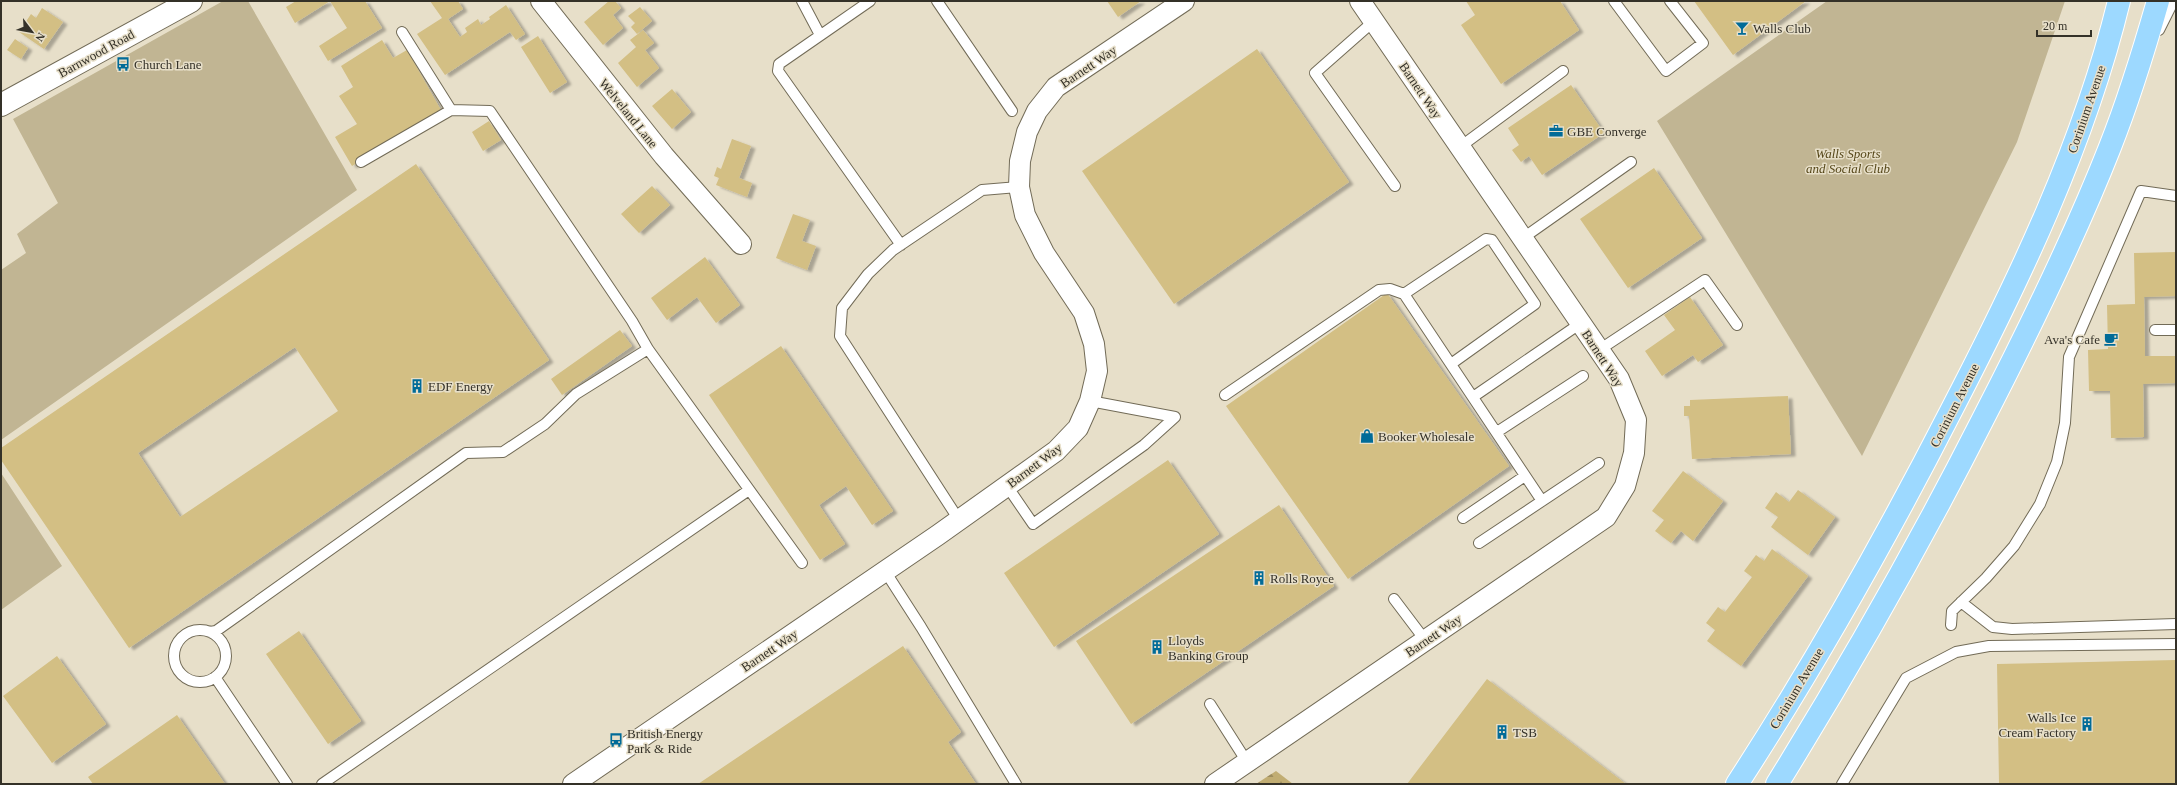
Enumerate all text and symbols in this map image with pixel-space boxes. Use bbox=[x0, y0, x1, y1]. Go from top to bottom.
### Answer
north arrow bbox=[12, 12, 52, 52]
scale bar bbox=[2037, 12, 2091, 38]
text: 20 m bbox=[2043, 19, 2068, 33]
bar icon: Walls Club bbox=[1734, 20, 1750, 36]
place label: Walls Club bbox=[1753, 21, 1811, 36]
street label: Barnwood Road bbox=[55, 26, 137, 81]
text: N bbox=[33, 31, 48, 44]
street label: Barnett Way bbox=[1057, 42, 1120, 91]
bus stop icon: Church Lane bbox=[115, 56, 131, 72]
place label: Church Lane bbox=[134, 57, 202, 72]
street label: Barnett Way bbox=[1396, 59, 1445, 122]
street label: Corinium Avenue bbox=[2064, 63, 2109, 155]
street label: Welveland Lane bbox=[596, 76, 661, 151]
office icon: GBE Converge bbox=[1548, 123, 1564, 139]
place label: GBE Converge bbox=[1567, 124, 1647, 139]
park label: Walls Sports and Social Club bbox=[1806, 146, 1890, 176]
street label: Barnett Way bbox=[1579, 327, 1627, 390]
cafe icon: Ava's Cafe bbox=[2103, 331, 2119, 347]
place label: Ava's Cafe bbox=[2044, 332, 2100, 347]
street label: Corinium Avenue bbox=[1927, 361, 1982, 450]
building icon: EDF Energy bbox=[409, 378, 425, 394]
place label: EDF Energy bbox=[428, 379, 494, 394]
shop icon: Booker Wholesale bbox=[1359, 428, 1375, 444]
place label: Booker Wholesale bbox=[1378, 429, 1474, 444]
street label: Barnett Way bbox=[1004, 440, 1065, 491]
building icon: Rolls Royce bbox=[1251, 570, 1267, 586]
place label: Rolls Royce bbox=[1270, 571, 1334, 586]
street label: Barnett Way bbox=[1402, 611, 1465, 660]
street label: Barnett Way bbox=[738, 626, 801, 675]
place label: Lloyds Banking Group bbox=[1168, 633, 1249, 663]
building icon: Lloyds Banking Group bbox=[1149, 639, 1165, 655]
street label: Corinium Avenue bbox=[1766, 645, 1827, 731]
place label: Walls Ice Cream Factory bbox=[1998, 710, 2076, 740]
building icon: Walls Ice Cream Factory bbox=[2079, 716, 2095, 732]
building icon: TSB bbox=[1494, 724, 1510, 740]
place label: TSB bbox=[1513, 725, 1537, 740]
place label: British Energy Park & Ride bbox=[627, 726, 703, 756]
bus stop icon: British Energy Park & Ride bbox=[608, 732, 624, 748]

